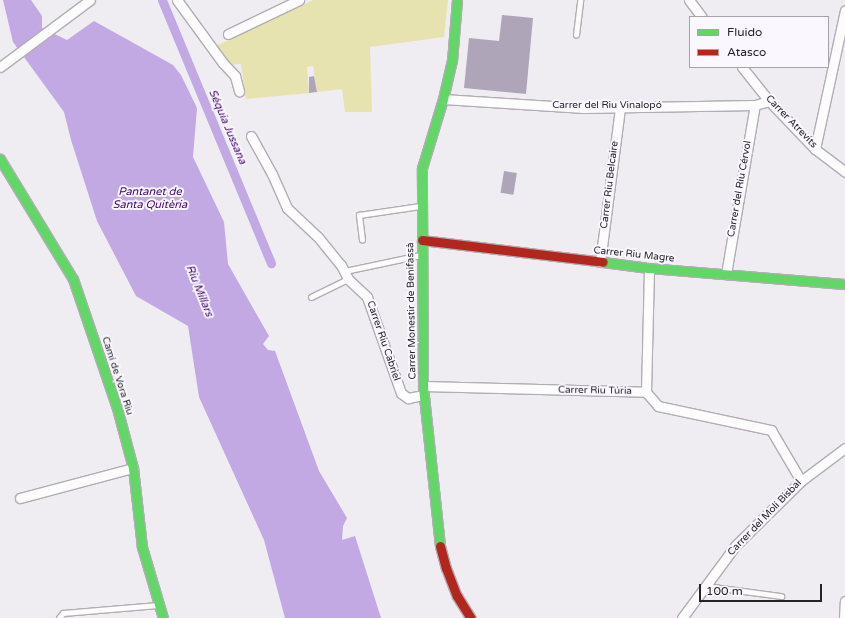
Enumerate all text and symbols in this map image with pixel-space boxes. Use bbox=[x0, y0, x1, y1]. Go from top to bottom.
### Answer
legend bbox=[689, 16, 829, 68]
text: Fluido bbox=[727, 25, 762, 39]
text: Atasco bbox=[727, 45, 766, 59]
water label: Séquia Jussana bbox=[205, 88, 249, 166]
street label: Carrer Atrevits bbox=[763, 93, 819, 151]
street label: Carrer del Riu Vinalopó bbox=[552, 100, 662, 112]
street label: Carrer Riu Belcaire bbox=[599, 140, 621, 230]
street label: Carrer del Riu Cérvol bbox=[726, 140, 754, 238]
water label: Pantanet de Santa Quitèria bbox=[113, 186, 187, 212]
street label: Carrer Monestir de Benifassà bbox=[405, 242, 419, 380]
street label: Carrer Riu Magre bbox=[593, 245, 675, 265]
water label: Riu Millars bbox=[183, 263, 215, 319]
street label: Carrer Riu Cabriel bbox=[364, 299, 402, 383]
street label: Camí de Vora Riu bbox=[99, 335, 135, 417]
street label: Carrer Riu Túria bbox=[558, 384, 632, 398]
street label: Carrer del Molí Bisbal bbox=[726, 478, 804, 558]
scale bar bbox=[701, 576, 824, 602]
text: 100 m bbox=[706, 584, 743, 598]

